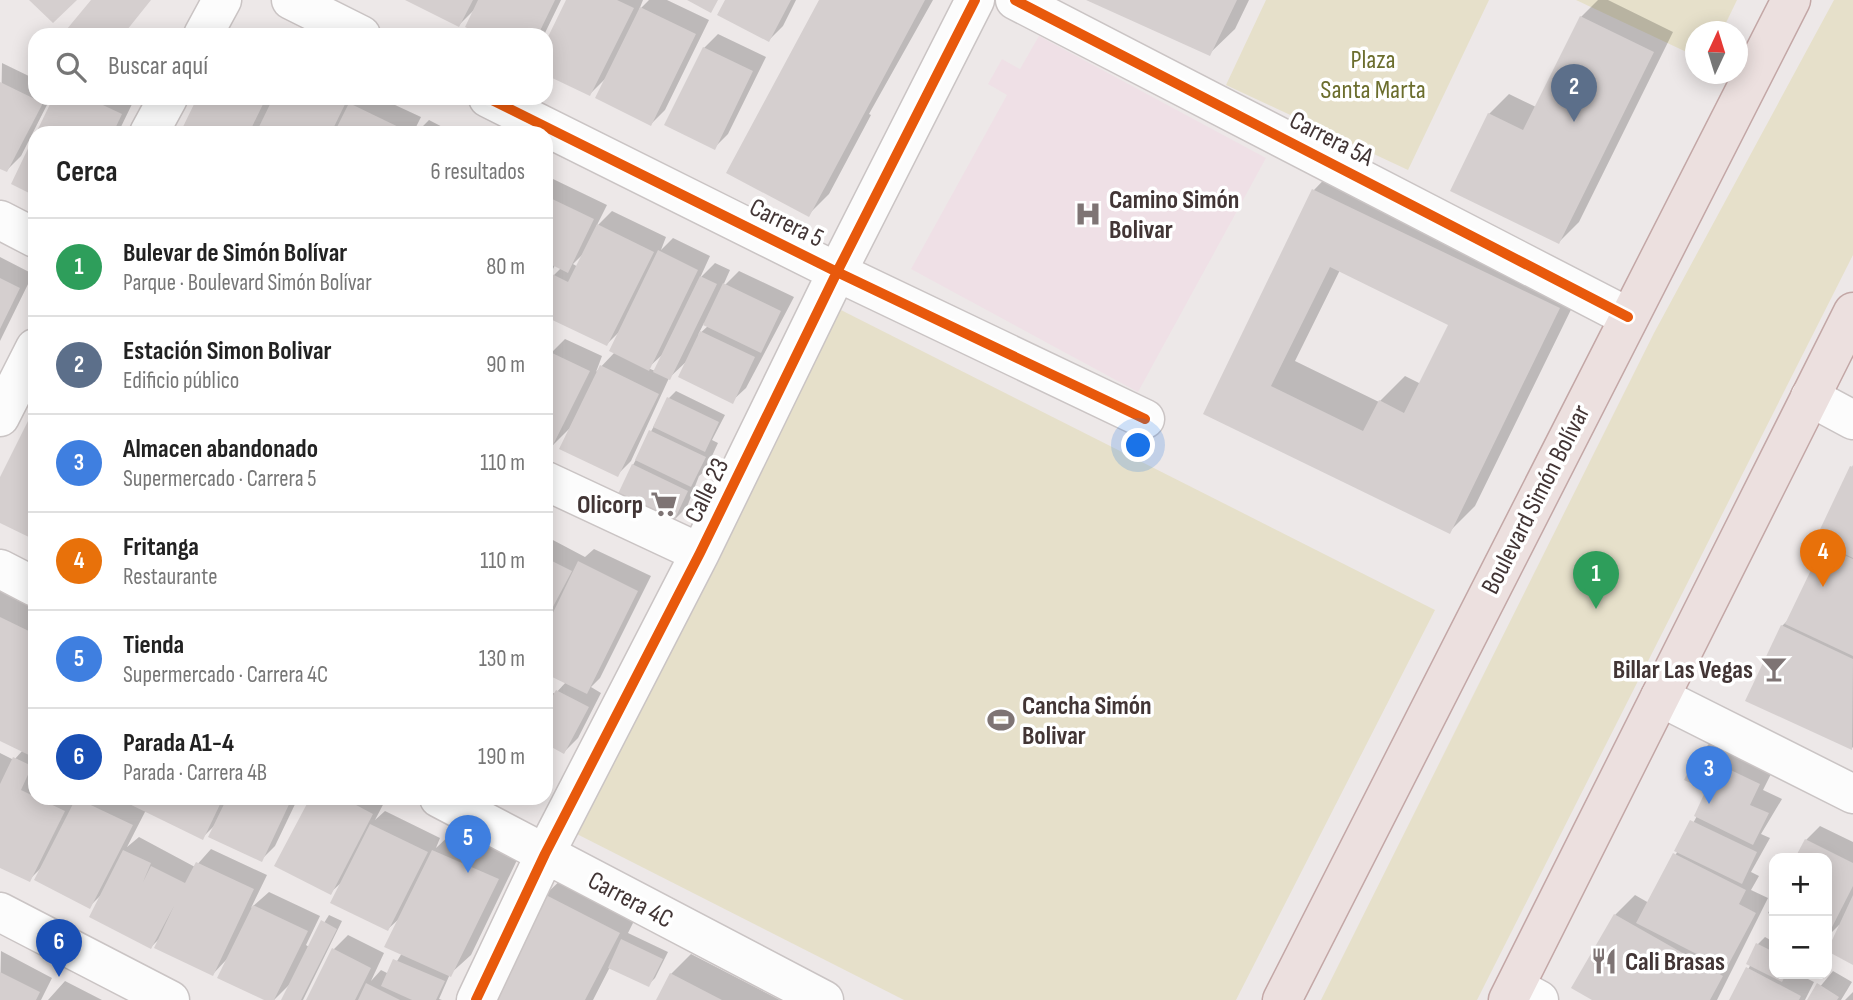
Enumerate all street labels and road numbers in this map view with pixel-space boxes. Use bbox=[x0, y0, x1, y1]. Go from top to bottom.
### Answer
street label: Carrera 5A bbox=[1284, 105, 1379, 174]
street label: Carrera 5 bbox=[744, 192, 829, 255]
street label: Boulevard Simón Bolívar bbox=[1475, 400, 1598, 599]
street label: Calle 23 bbox=[678, 453, 736, 528]
street label: Carrera 4C bbox=[582, 865, 678, 936]

